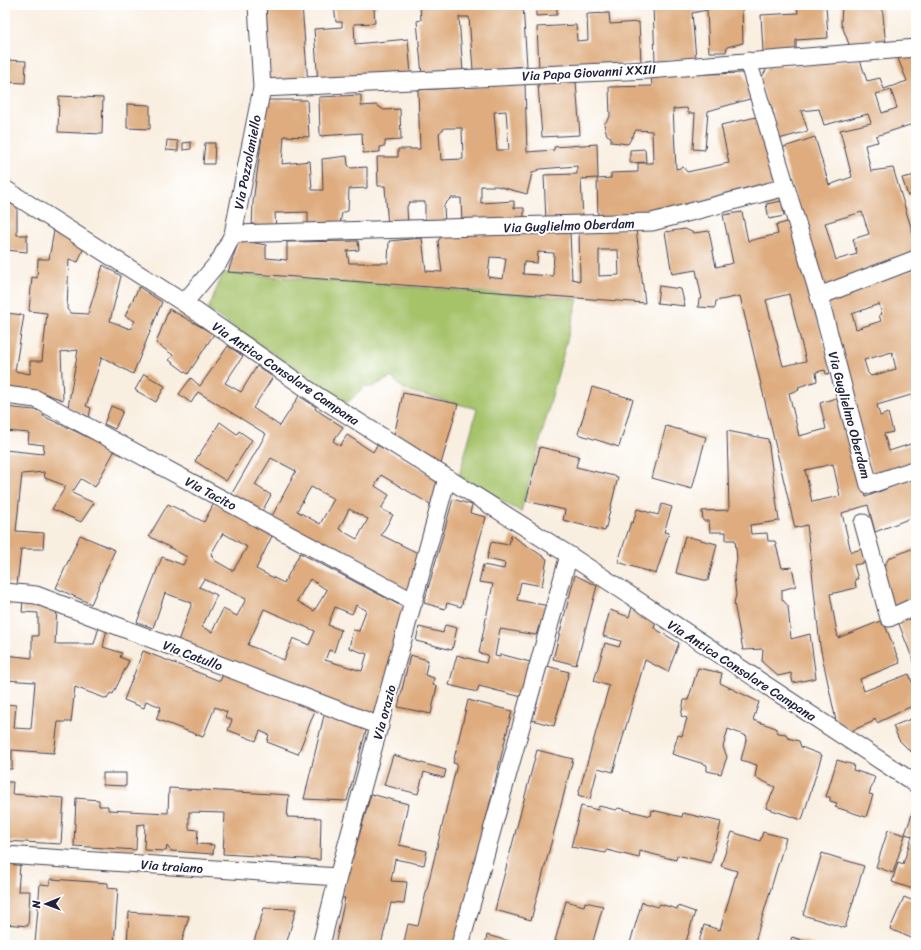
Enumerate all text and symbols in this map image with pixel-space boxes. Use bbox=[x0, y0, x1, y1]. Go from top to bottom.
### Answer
street label: Via Papa Giovanni XXIII bbox=[521, 58, 657, 87]
street label: Via Pozzolaniello bbox=[227, 113, 268, 211]
street label: Via Guglielmo Oberdam bbox=[503, 212, 635, 239]
street label: Via Antica Consolare Campana bbox=[207, 315, 365, 432]
street label: Via Guglielmo Oberdam bbox=[821, 349, 878, 481]
street label: Via Tacito bbox=[181, 470, 241, 517]
street label: Via Antica Consolare Campana bbox=[663, 613, 821, 728]
street label: Via Catullo bbox=[160, 634, 226, 678]
street label: Via orazio bbox=[366, 682, 403, 742]
street label: Via traiano bbox=[140, 853, 204, 880]
north arrow bbox=[26, 884, 66, 924]
text: N bbox=[27, 900, 46, 909]

